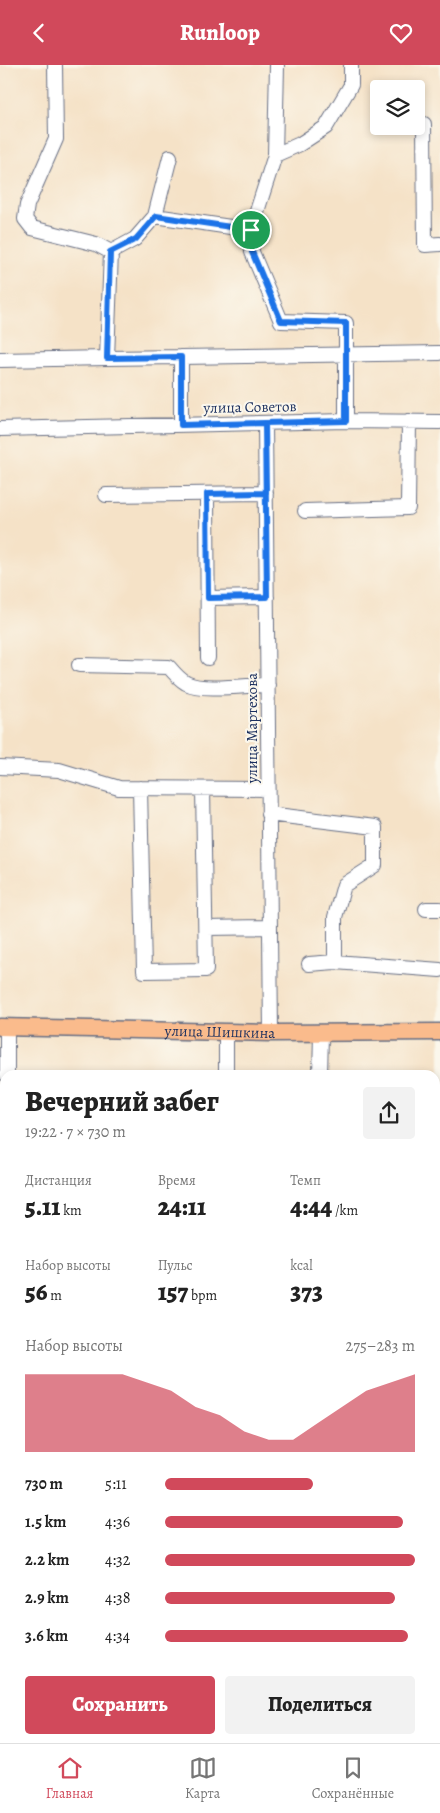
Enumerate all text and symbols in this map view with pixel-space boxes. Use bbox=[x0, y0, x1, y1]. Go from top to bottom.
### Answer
text: Runloop bbox=[180, 18, 260, 48]
icon: back bbox=[25, 19, 53, 47]
icon: heart bbox=[387, 19, 415, 47]
map controls bbox=[370, 80, 425, 135]
button: layers bbox=[370, 80, 425, 135]
pin bbox=[230, 209, 272, 251]
icon: arrive bbox=[237, 216, 265, 244]
street label: улица Советов bbox=[202, 396, 297, 418]
street label: улица Мартехова bbox=[242, 673, 262, 784]
street label: улица Шишкина bbox=[164, 1021, 275, 1043]
text: Вечерний забег bbox=[25, 1083, 219, 1121]
button: share bbox=[363, 1087, 415, 1139]
text: 19:22 · 7 × 730 m bbox=[25, 1121, 126, 1143]
text: Дистанция bbox=[25, 1171, 92, 1190]
text: Время bbox=[158, 1171, 196, 1190]
text: Темп bbox=[290, 1171, 321, 1190]
text: 5.11 bbox=[25, 1190, 60, 1224]
text: 24:11 bbox=[158, 1190, 206, 1224]
text: 4:44 bbox=[290, 1190, 332, 1224]
text: km bbox=[60, 1201, 82, 1220]
text: /km bbox=[332, 1201, 358, 1220]
text: Набор высоты bbox=[25, 1256, 111, 1275]
text: Пульс bbox=[158, 1256, 193, 1275]
text: kcal bbox=[290, 1256, 313, 1275]
text: 56 bbox=[25, 1275, 47, 1309]
text: 157 bbox=[158, 1275, 188, 1309]
text: 373 bbox=[290, 1275, 323, 1309]
text: m bbox=[47, 1286, 62, 1305]
text: bpm bbox=[188, 1286, 217, 1305]
text: Набор высоты bbox=[25, 1335, 123, 1357]
text: 275–283 m bbox=[346, 1335, 415, 1357]
text: 730 m bbox=[25, 1473, 63, 1495]
text: 5:11 bbox=[105, 1473, 127, 1495]
text: 1.5 km bbox=[25, 1511, 66, 1533]
text: 4:36 bbox=[105, 1511, 130, 1533]
text: 2.2 km bbox=[25, 1549, 69, 1571]
text: 4:32 bbox=[105, 1549, 130, 1571]
text: 2.9 km bbox=[25, 1587, 69, 1609]
text: 4:38 bbox=[105, 1587, 130, 1609]
text: 3.6 km bbox=[25, 1625, 68, 1647]
text: 4:34 bbox=[105, 1625, 130, 1647]
button: Сохранить bbox=[25, 1676, 215, 1734]
button: Поделиться bbox=[225, 1676, 415, 1734]
tab: Главная bbox=[46, 1754, 93, 1803]
tab: Карта bbox=[185, 1754, 220, 1803]
tab: Сохранённые bbox=[312, 1754, 394, 1803]

